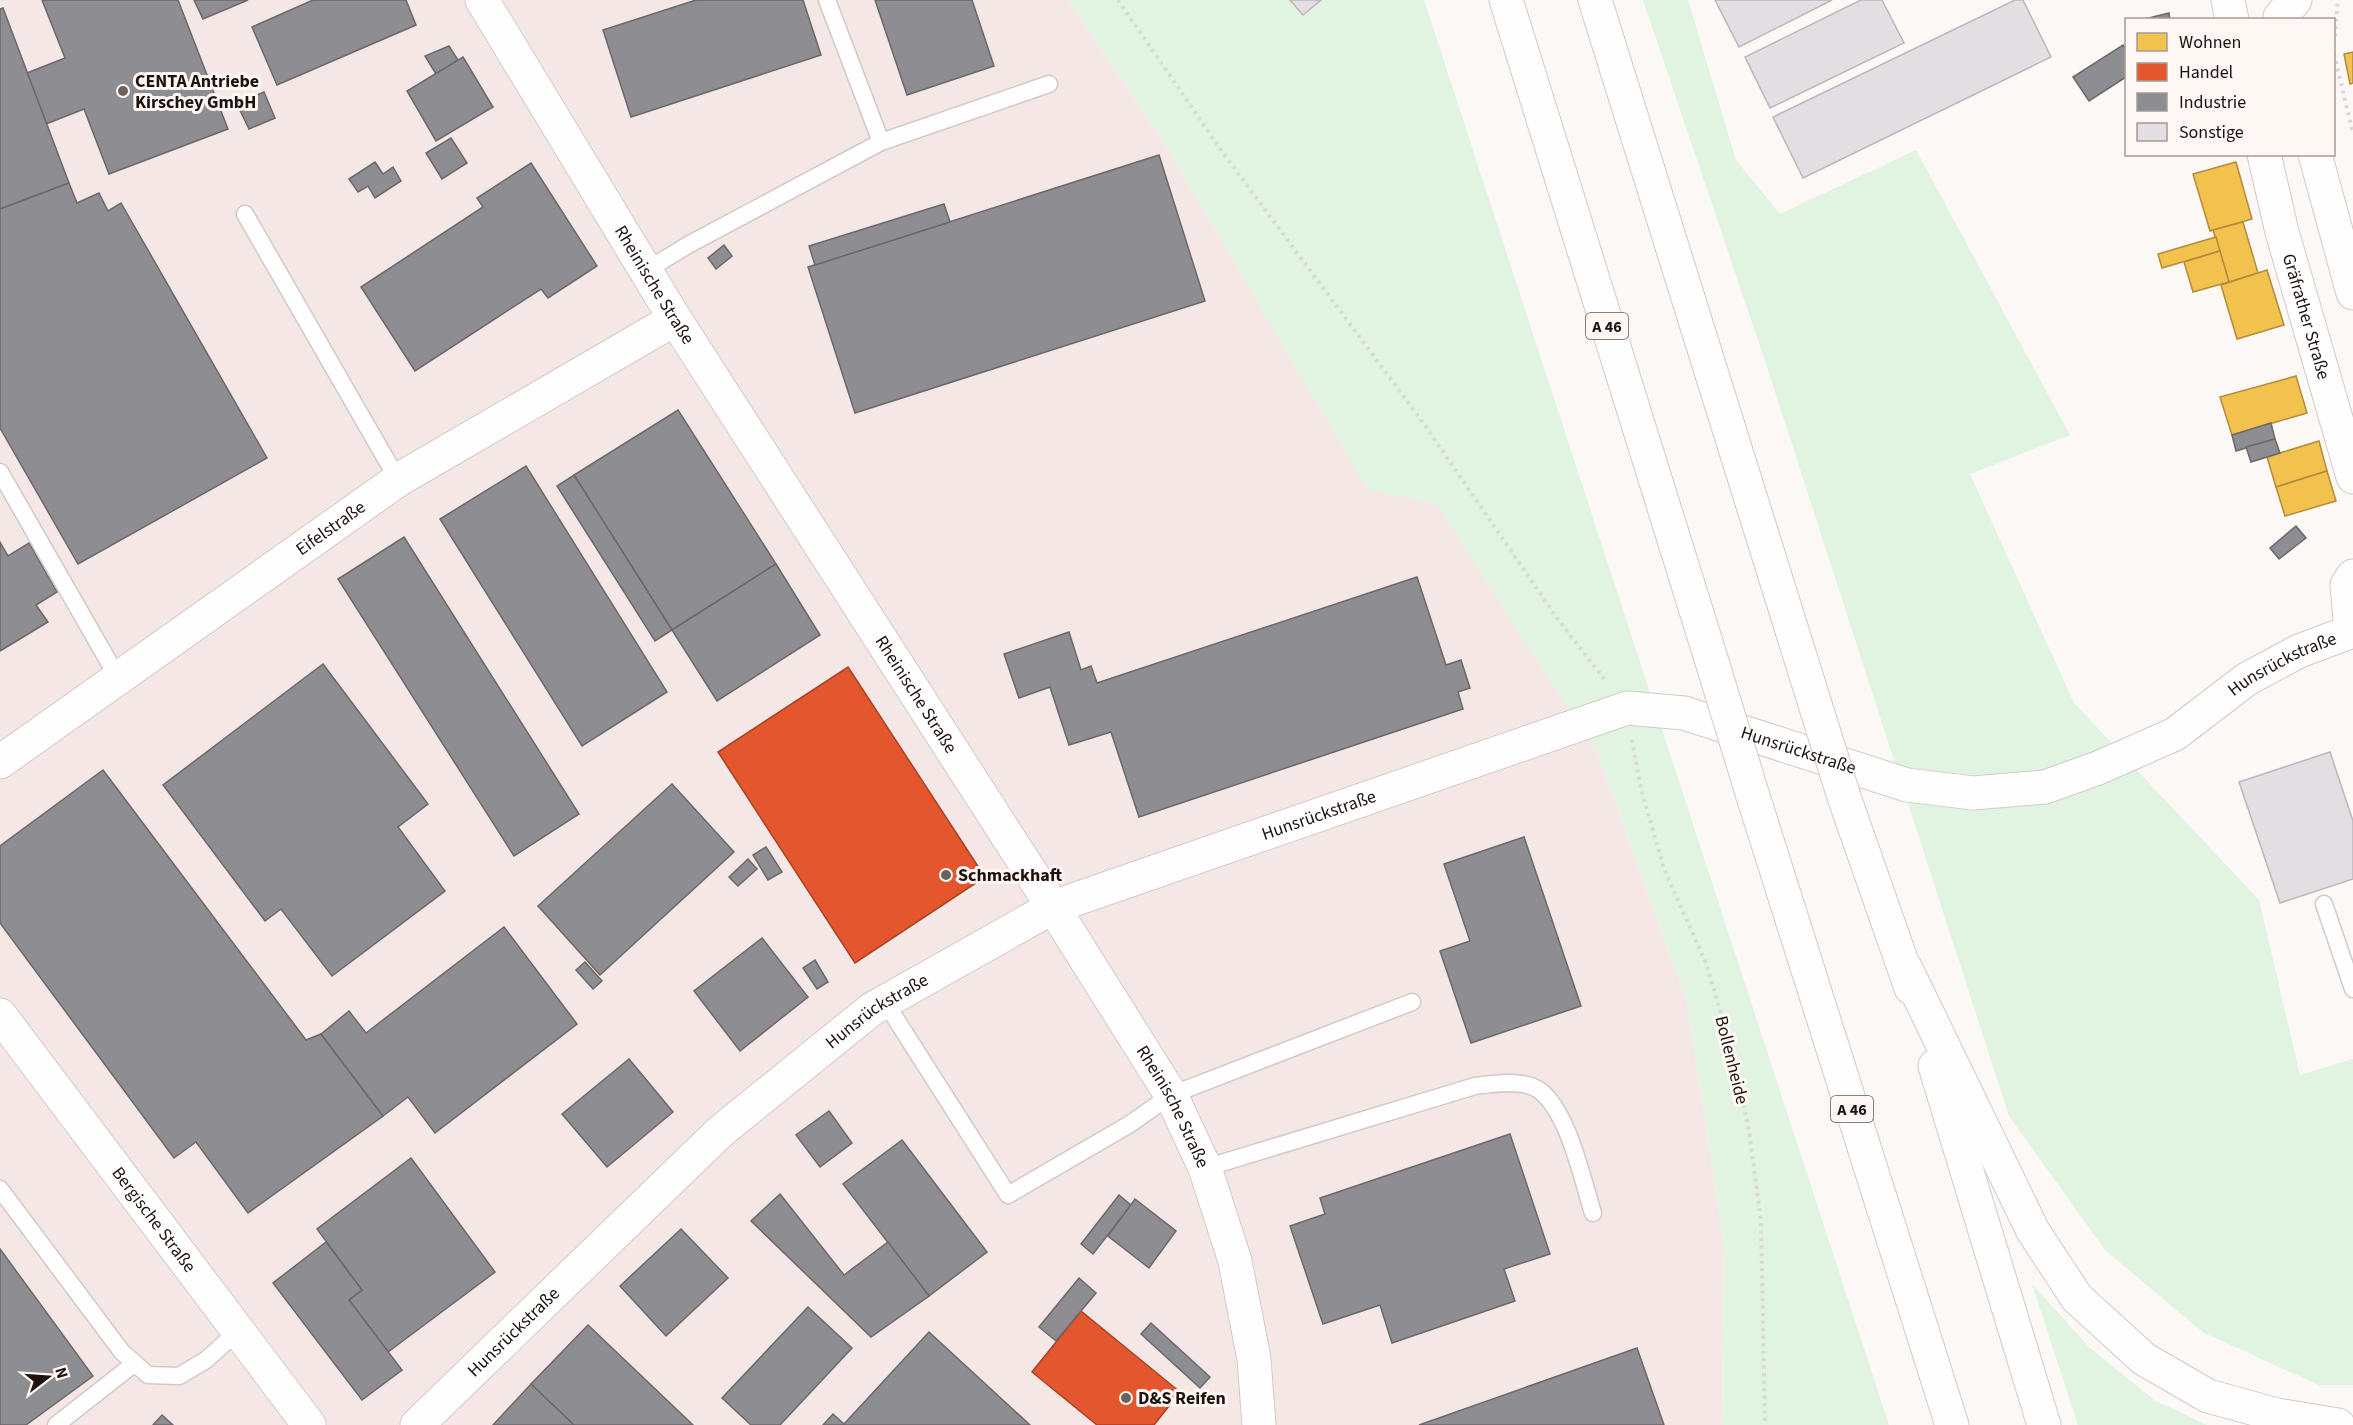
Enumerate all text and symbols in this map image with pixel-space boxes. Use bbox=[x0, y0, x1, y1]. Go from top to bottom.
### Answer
legend bbox=[2125, 18, 2335, 156]
text: Wohnen bbox=[2179, 30, 2241, 55]
text: Handel bbox=[2179, 60, 2233, 85]
place label: CENTA Antriebe Kirschey GmbH bbox=[135, 69, 259, 115]
marker: CENTA Antriebe Kirschey GmbH bbox=[116, 84, 130, 98]
text: Industrie bbox=[2179, 90, 2246, 115]
text: Sonstige bbox=[2179, 120, 2244, 145]
street label: Rheinische Straße bbox=[608, 221, 700, 349]
street label: Gräfrather Straße bbox=[2276, 251, 2336, 383]
road number: A 46 bbox=[1586, 313, 1628, 339]
street label: Eifelstraße bbox=[291, 495, 371, 562]
street label: Hunsrückstraße bbox=[2223, 626, 2340, 702]
street label: Rheinische Straße bbox=[869, 631, 963, 758]
street label: Hunsrückstraße bbox=[1738, 720, 1859, 781]
street label: Hunsrückstraße bbox=[1258, 784, 1380, 847]
place label: Schmackhaft bbox=[958, 863, 1063, 888]
marker: Schmackhaft bbox=[939, 868, 953, 882]
street label: Hunsrückstraße bbox=[820, 968, 933, 1055]
street label: Bollenheide bbox=[1708, 1013, 1755, 1107]
street label: Rheinische Straße bbox=[1130, 1041, 1215, 1172]
road number: A 46 bbox=[1831, 1096, 1873, 1122]
street label: Bergische Straße bbox=[106, 1162, 202, 1278]
street label: Hunsrückstraße bbox=[462, 1282, 565, 1383]
north arrow bbox=[18, 1347, 78, 1407]
text: N bbox=[49, 1365, 73, 1381]
place label: D&S Reifen bbox=[1138, 1386, 1226, 1411]
marker: D&S Reifen bbox=[1119, 1391, 1133, 1405]

